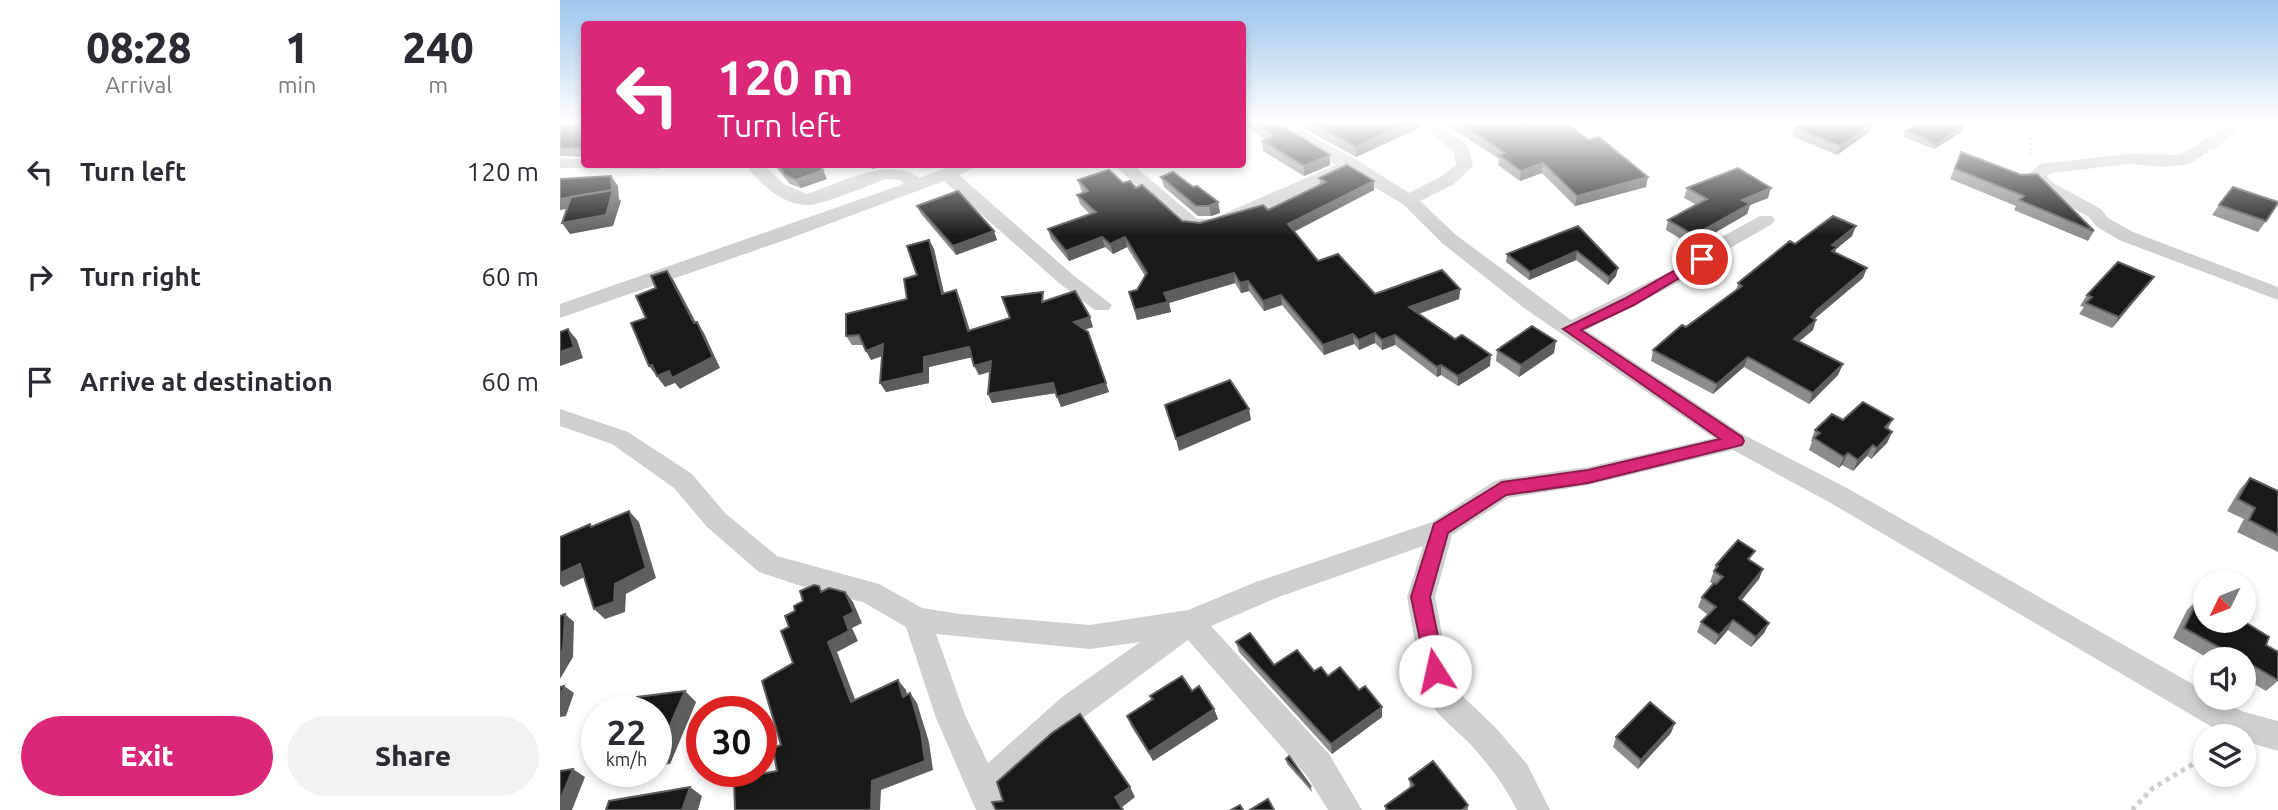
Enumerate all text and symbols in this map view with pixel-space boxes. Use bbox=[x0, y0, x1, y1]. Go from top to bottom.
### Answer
text: 08:28 bbox=[86, 24, 191, 71]
text: 1 bbox=[285, 24, 309, 71]
text: 240 bbox=[403, 24, 474, 71]
icon: left bbox=[602, 49, 693, 140]
text: 120 m bbox=[717, 49, 854, 104]
text: Arrival bbox=[105, 72, 172, 97]
text: min bbox=[278, 72, 316, 97]
text: m bbox=[428, 72, 448, 97]
text: Turn left bbox=[717, 107, 841, 143]
icon: left bbox=[21, 153, 59, 191]
text: Turn left bbox=[80, 157, 186, 186]
text: 120 m bbox=[467, 157, 539, 186]
pin bbox=[1672, 229, 1732, 289]
icon: arrive bbox=[1683, 240, 1721, 278]
icon: right bbox=[21, 258, 59, 296]
text: Turn right bbox=[80, 262, 201, 291]
text: 60 m bbox=[481, 262, 539, 291]
icon: arrive bbox=[21, 363, 59, 401]
text: Arrive at destination bbox=[80, 367, 333, 396]
text: 60 m bbox=[481, 367, 539, 396]
north arrow bbox=[2193, 570, 2256, 634]
map controls bbox=[2193, 570, 2256, 787]
position arrow bbox=[1398, 634, 1472, 708]
button: sound bbox=[2193, 647, 2256, 710]
speed limit sign: 30 bbox=[686, 696, 777, 787]
text: 22 bbox=[607, 712, 646, 752]
button: Exit bbox=[21, 716, 273, 796]
button: Share bbox=[287, 716, 539, 796]
button: layers bbox=[2193, 724, 2256, 787]
text: km/h bbox=[606, 749, 647, 769]

